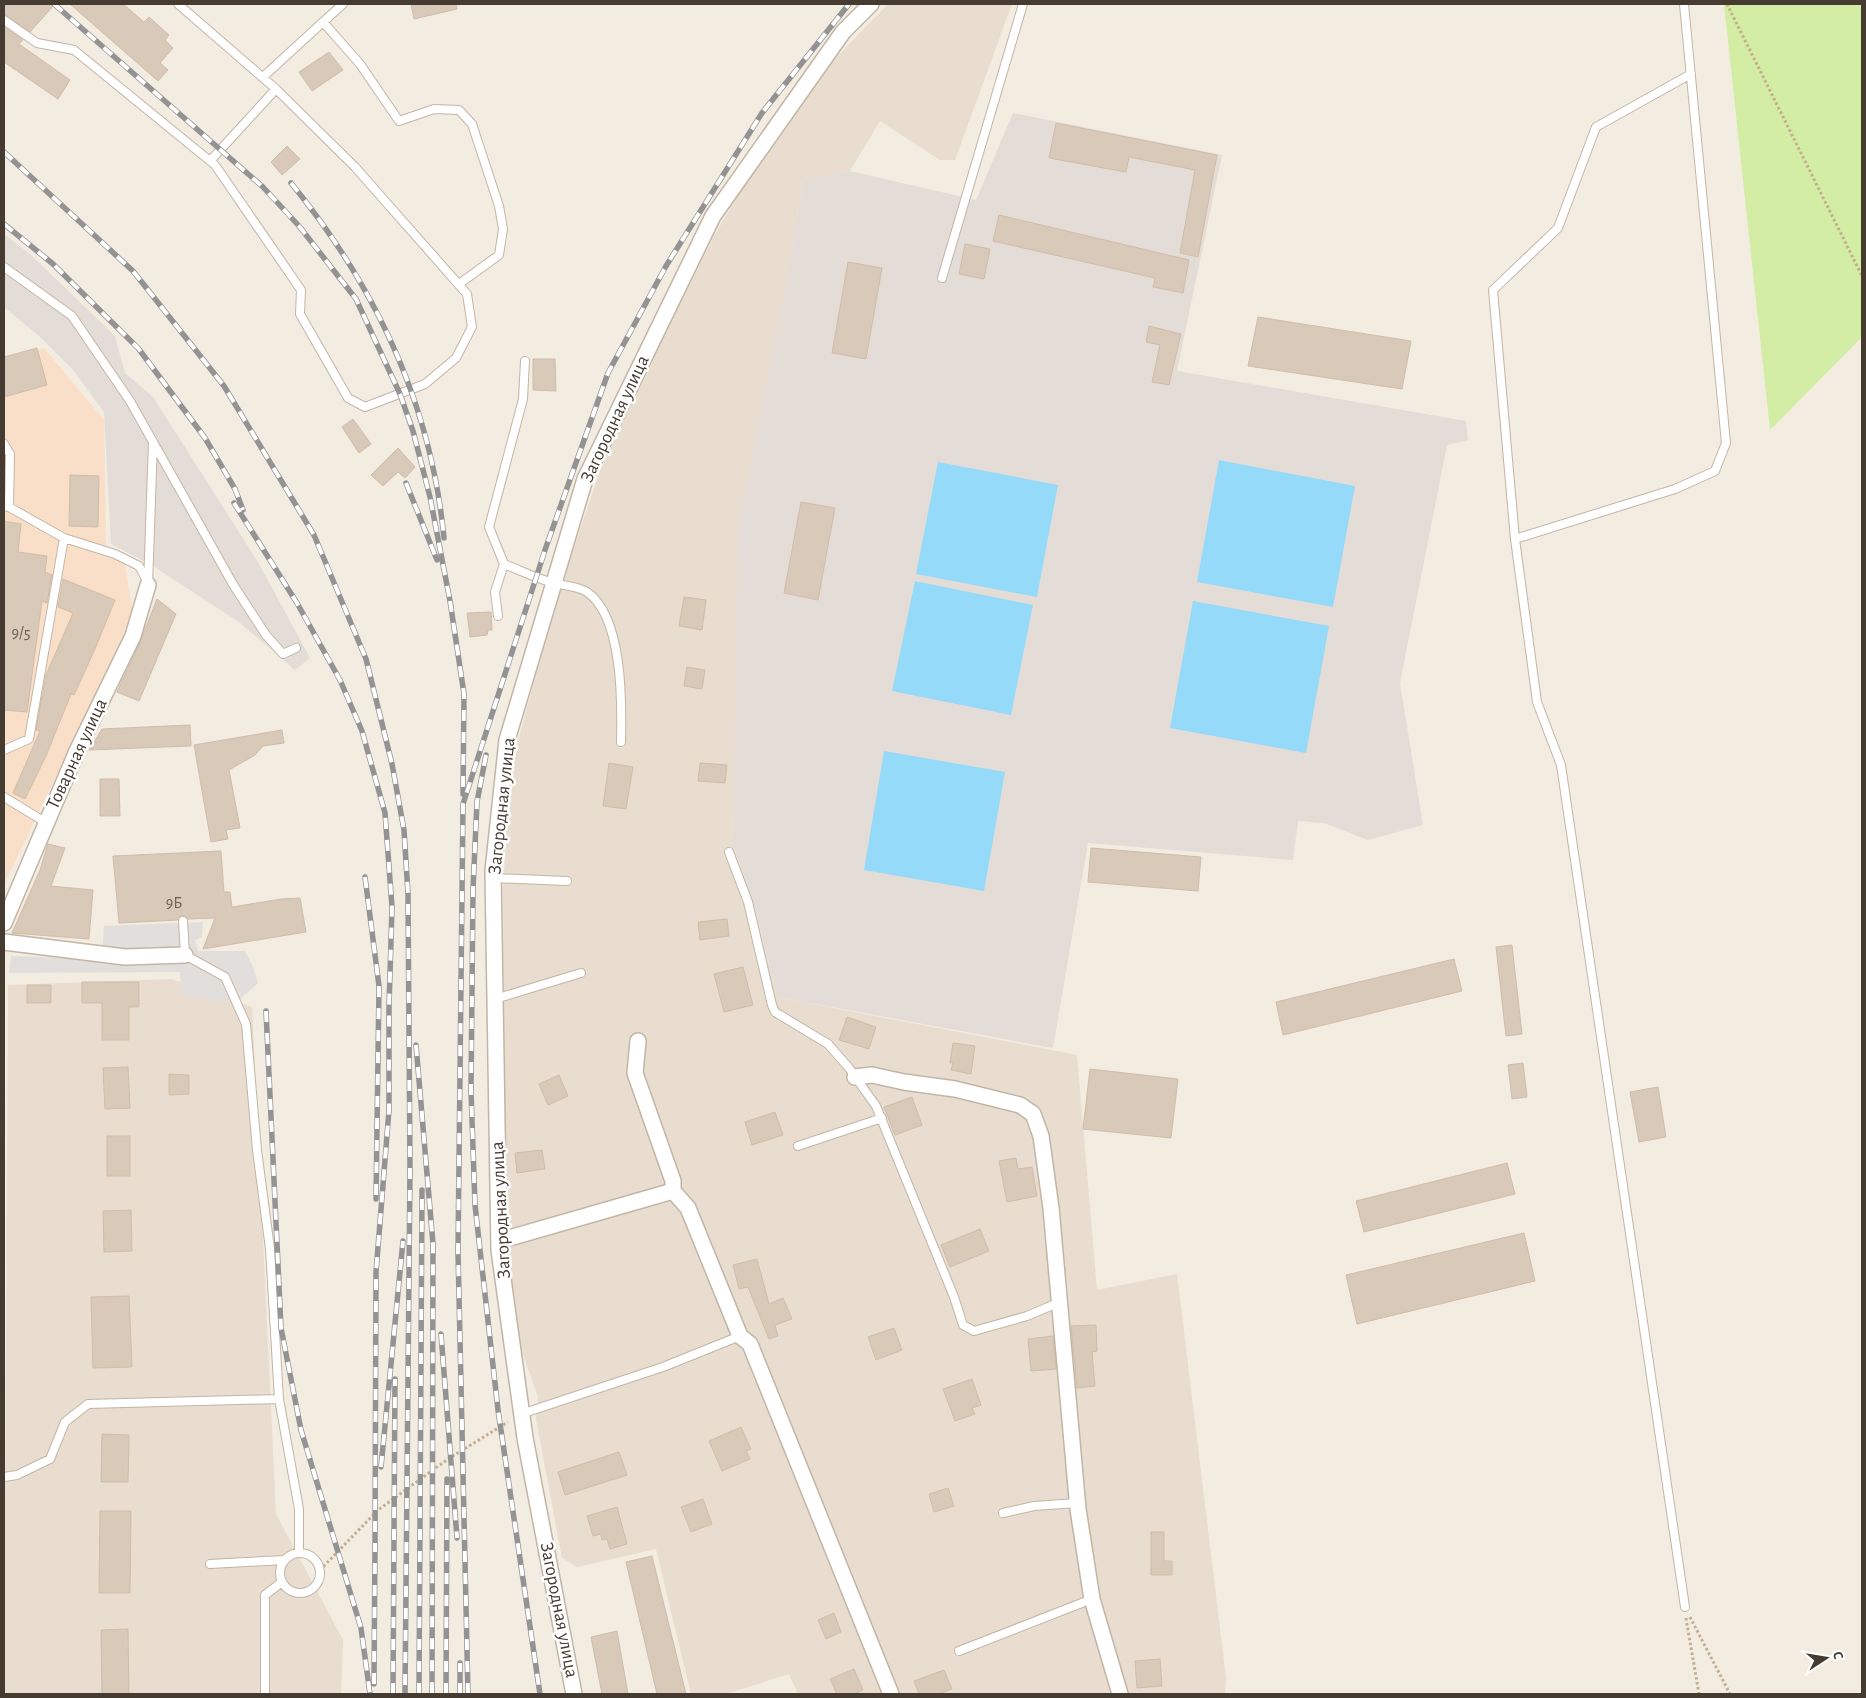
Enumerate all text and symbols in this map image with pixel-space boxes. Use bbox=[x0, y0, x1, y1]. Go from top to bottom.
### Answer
street label: Загородная улица bbox=[577, 352, 653, 485]
house number: 9/5 bbox=[12, 625, 30, 641]
street label: Товарная улица bbox=[43, 696, 111, 812]
street label: Загородная улица bbox=[485, 736, 519, 875]
house number: 9Б bbox=[166, 895, 182, 911]
street label: Загородная улица bbox=[488, 1141, 514, 1279]
street label: Загородная улица bbox=[537, 1541, 582, 1680]
north arrow bbox=[1801, 1633, 1851, 1683]
text: С bbox=[1830, 1650, 1845, 1661]

